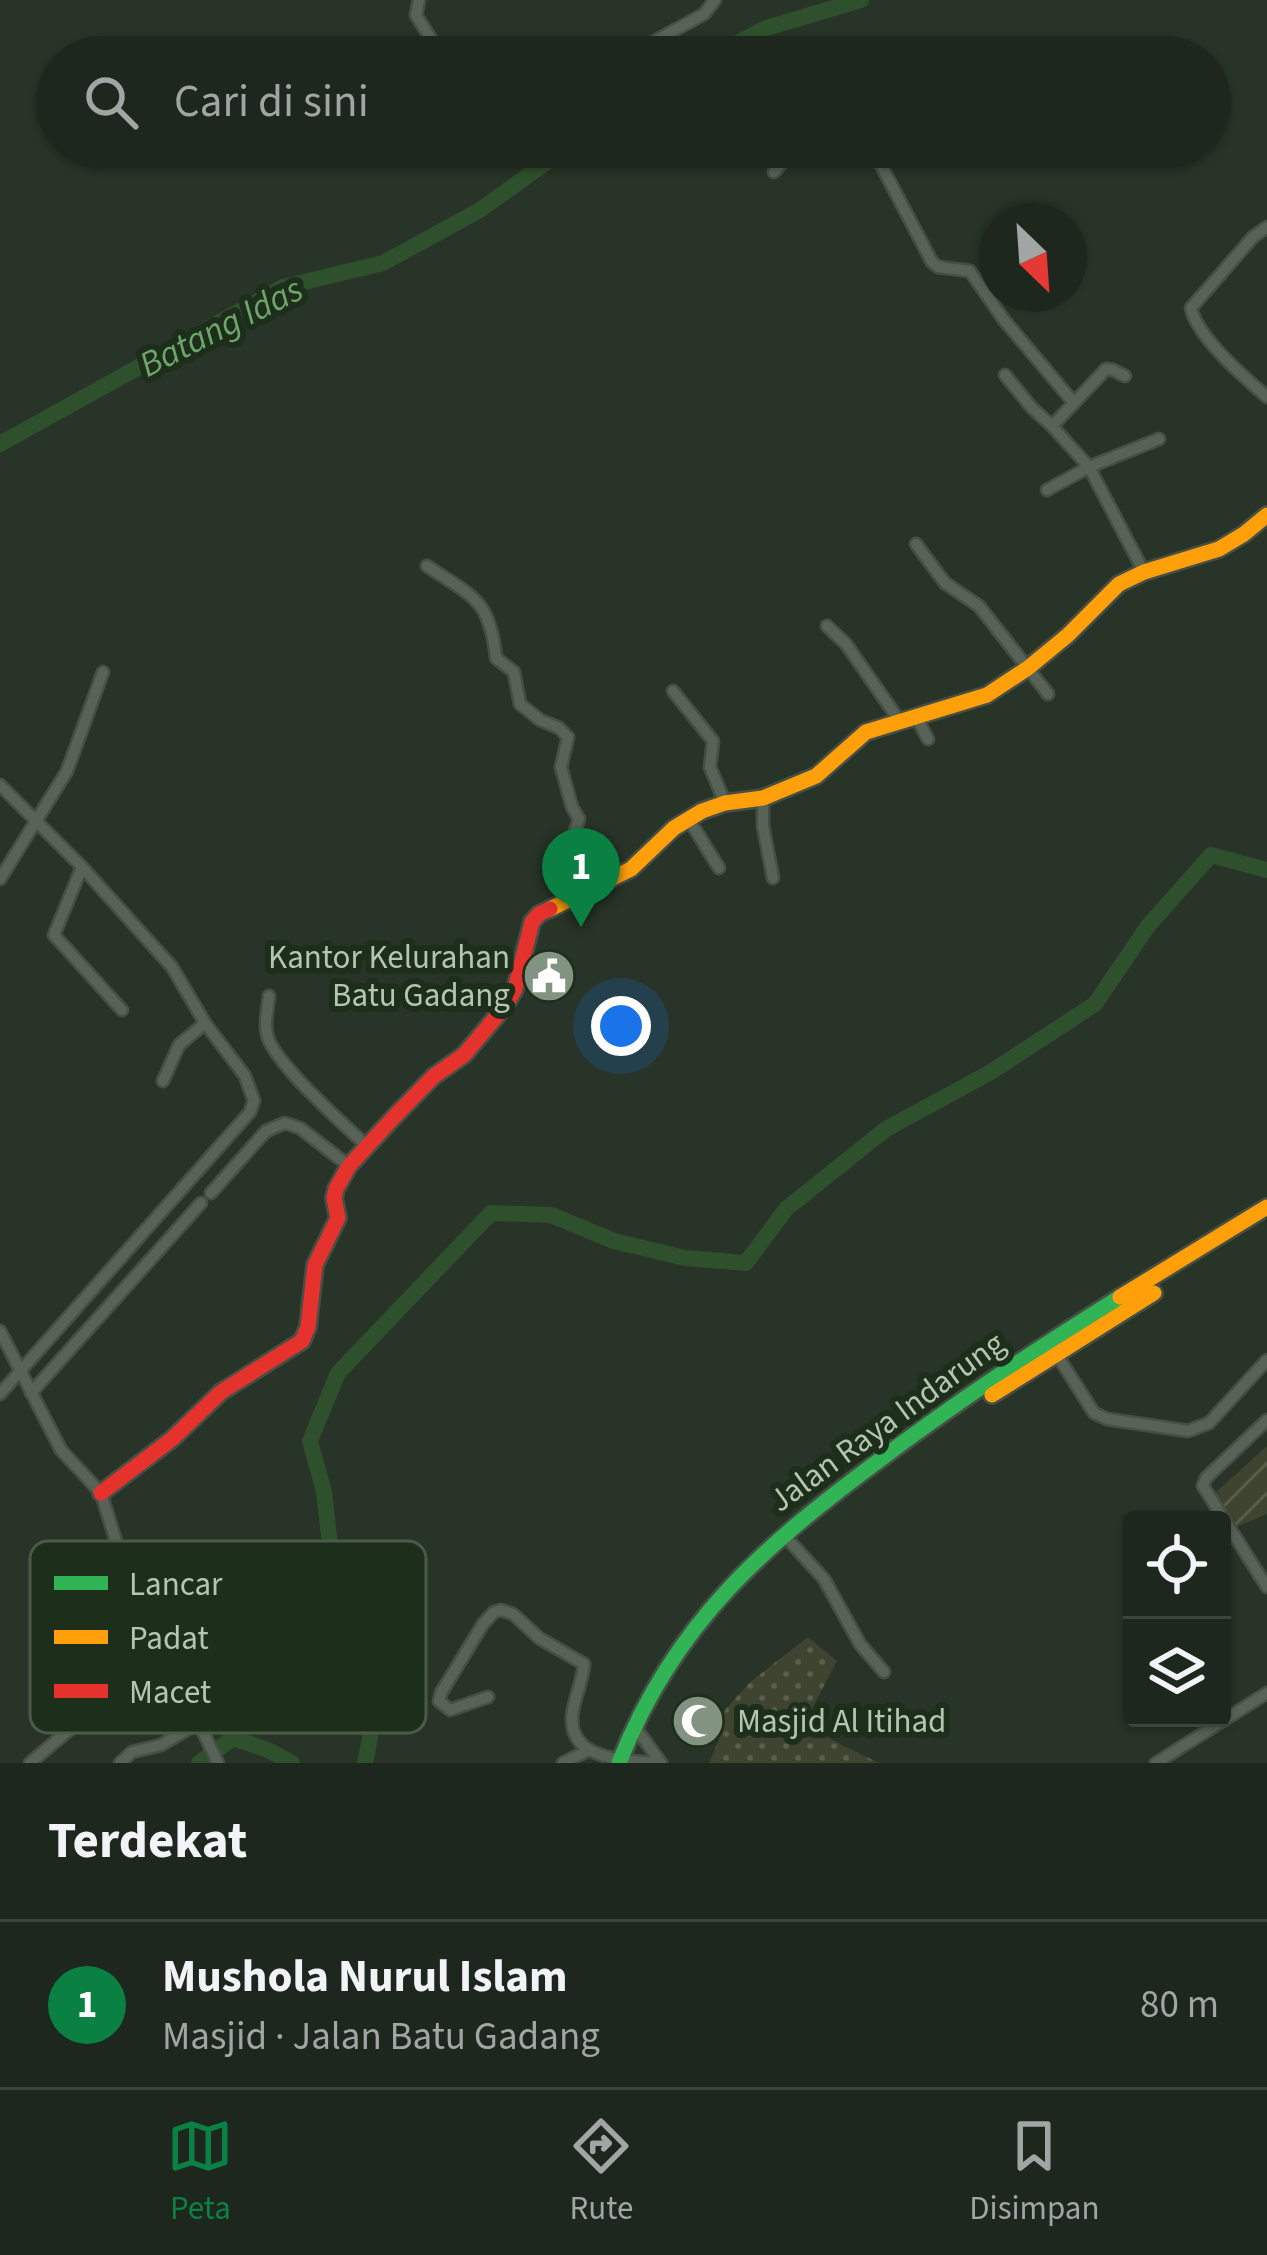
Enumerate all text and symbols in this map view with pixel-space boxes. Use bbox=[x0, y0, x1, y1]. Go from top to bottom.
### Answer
search box bbox=[36, 36, 1231, 168]
icon: search bbox=[78, 69, 144, 135]
text: Cari di sini bbox=[174, 70, 369, 134]
north arrow bbox=[979, 204, 1087, 312]
water label: Batang Idas bbox=[130, 264, 312, 390]
pin: 1 bbox=[542, 828, 620, 927]
place label: Kantor Kelurahan Batu Gadang bbox=[268, 934, 510, 1019]
public building icon: Kantor Kelurahan Batu Gadang bbox=[521, 948, 577, 1004]
your location bbox=[591, 996, 651, 1056]
street label: Jalan Raya Indarung bbox=[759, 1320, 1015, 1524]
map controls bbox=[1123, 1511, 1231, 1727]
button: locate bbox=[1123, 1511, 1231, 1619]
legend bbox=[30, 1541, 426, 1733]
text: Lancar bbox=[129, 1561, 223, 1608]
text: Padat bbox=[129, 1615, 209, 1662]
button: layers bbox=[1123, 1619, 1231, 1727]
text: Macet bbox=[129, 1669, 211, 1716]
mosque icon: Masjid Al Itihad bbox=[670, 1693, 726, 1749]
place label: Masjid Al Itihad bbox=[737, 1698, 946, 1745]
text: Terdekat bbox=[48, 1805, 247, 1877]
text: Mushola Nurul Islam bbox=[162, 1945, 568, 2009]
text: 1 bbox=[77, 1977, 97, 2033]
text: 80 m bbox=[1140, 1977, 1219, 2033]
text: Masjid · Jalan Batu Gadang bbox=[162, 2009, 600, 2065]
tab: Peta bbox=[167, 2113, 233, 2232]
tab: Rute bbox=[568, 2113, 634, 2232]
tab: Disimpan bbox=[969, 2113, 1100, 2232]

